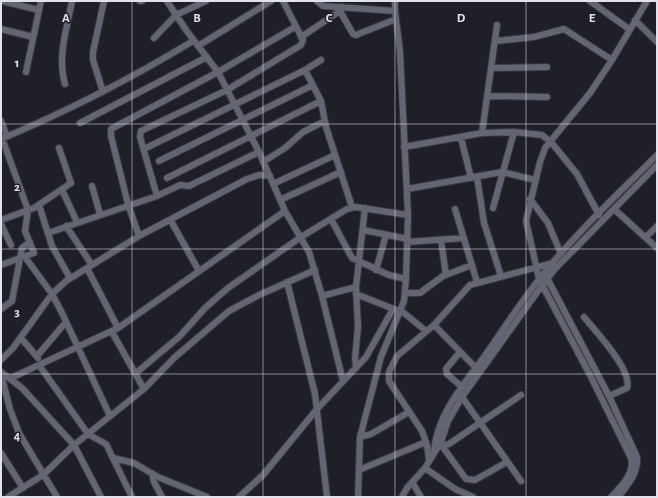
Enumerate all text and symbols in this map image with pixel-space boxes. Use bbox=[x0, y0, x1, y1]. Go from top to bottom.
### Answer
text: A bbox=[62, 12, 70, 25]
text: B bbox=[193, 12, 201, 25]
text: C bbox=[326, 12, 333, 25]
text: D bbox=[457, 12, 466, 25]
text: E bbox=[589, 12, 596, 25]
text: 1 bbox=[15, 57, 19, 70]
text: 2 bbox=[14, 181, 20, 194]
text: 3 bbox=[14, 306, 20, 319]
text: 4 bbox=[14, 430, 21, 443]

